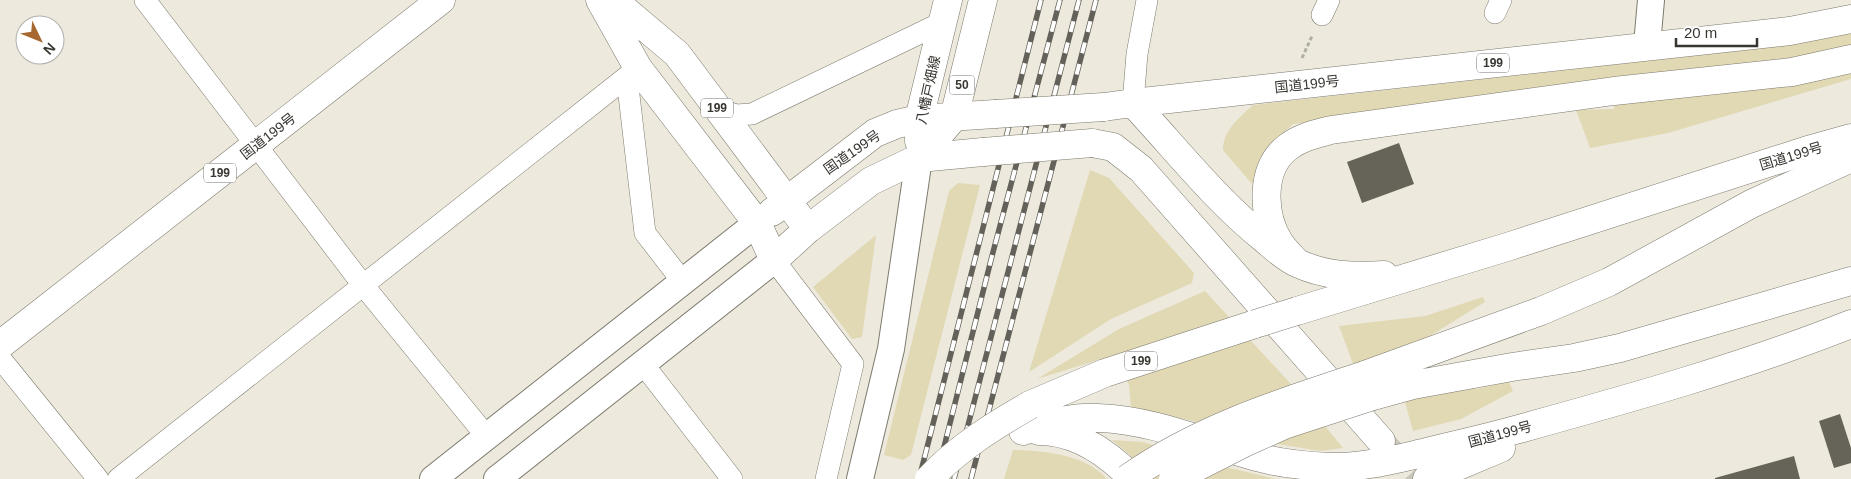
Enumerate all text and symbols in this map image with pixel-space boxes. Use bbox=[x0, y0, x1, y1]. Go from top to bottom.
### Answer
north arrow bbox=[15, 15, 65, 65]
scale bar bbox=[1676, 15, 1757, 47]
text: 20 m bbox=[1684, 24, 1717, 41]
text: N bbox=[40, 40, 59, 58]
street label: 八幡戸畑線 bbox=[913, 54, 943, 126]
road number: 199 bbox=[1477, 54, 1509, 72]
street label: 国道199号 bbox=[1274, 73, 1340, 95]
road number: 50 bbox=[950, 76, 974, 94]
road number: 199 bbox=[701, 99, 733, 118]
street label: 国道199号 bbox=[237, 110, 299, 162]
street label: 国道199号 bbox=[821, 127, 883, 177]
street label: 国道199号 bbox=[1757, 139, 1825, 173]
road number: 199 bbox=[204, 164, 236, 182]
road number: 199 bbox=[1125, 352, 1157, 371]
street label: 国道199号 bbox=[1466, 418, 1534, 450]

